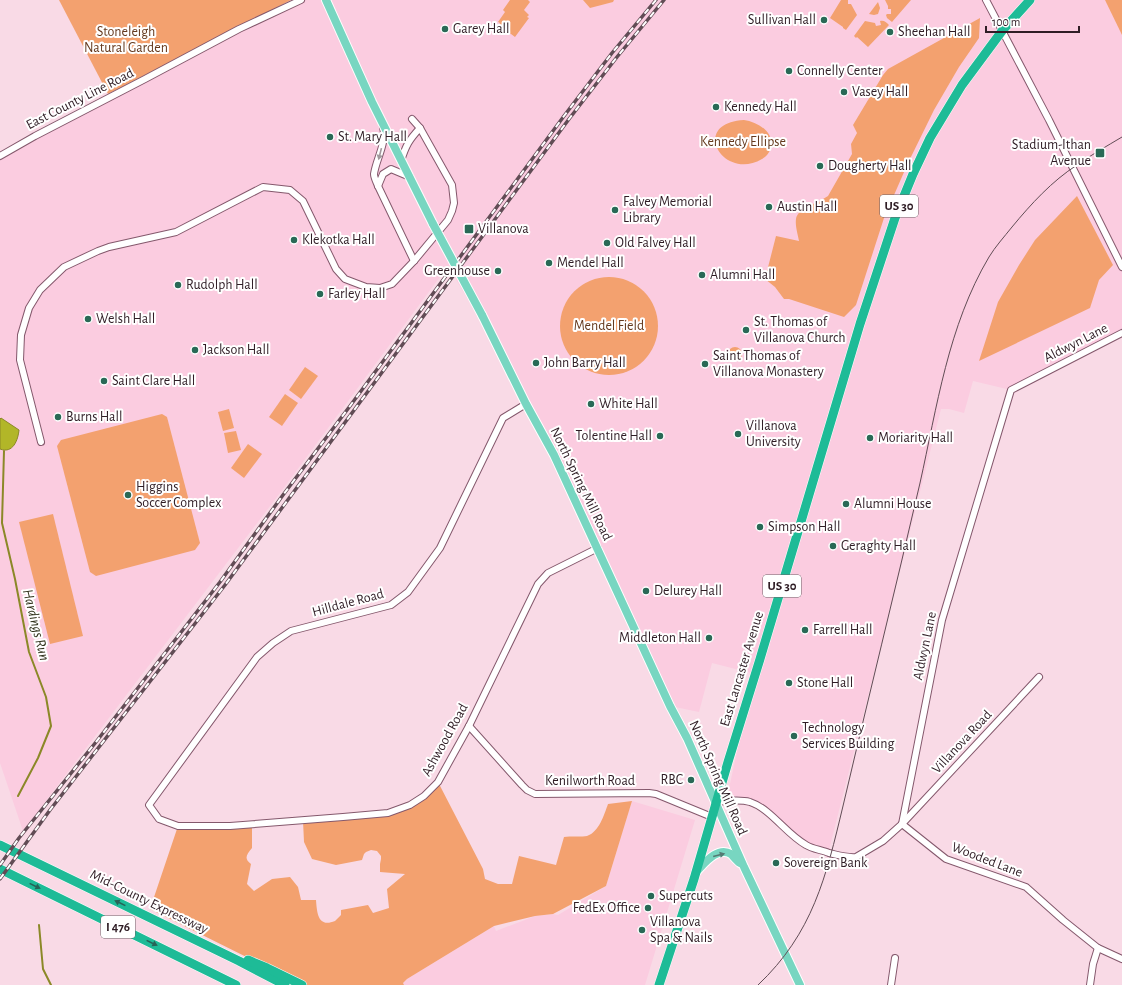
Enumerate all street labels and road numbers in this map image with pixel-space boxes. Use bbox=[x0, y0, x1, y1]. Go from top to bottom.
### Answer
street label: East County Line Road bbox=[24, 66, 136, 132]
road number: US 30 bbox=[880, 195, 918, 217]
street label: Aldwyn Lane bbox=[1042, 321, 1110, 365]
street label: North Spring Mill Road bbox=[548, 425, 614, 543]
road number: US 30 bbox=[763, 575, 801, 597]
street label: Hilldale Road bbox=[311, 587, 385, 619]
street label: East Lancaster Avenue bbox=[718, 610, 766, 728]
street label: Aldwyn Lane bbox=[911, 611, 939, 681]
street label: Ashwood Road bbox=[419, 701, 471, 779]
street label: Villanova Road bbox=[929, 708, 995, 776]
street label: North Spring Mill Road bbox=[686, 719, 750, 837]
street label: Kenilworth Road bbox=[545, 774, 635, 788]
street label: Wooded Lane bbox=[950, 840, 1024, 880]
street label: Mid-County Expressway bbox=[88, 867, 210, 937]
road number: I 476 bbox=[101, 916, 135, 938]

